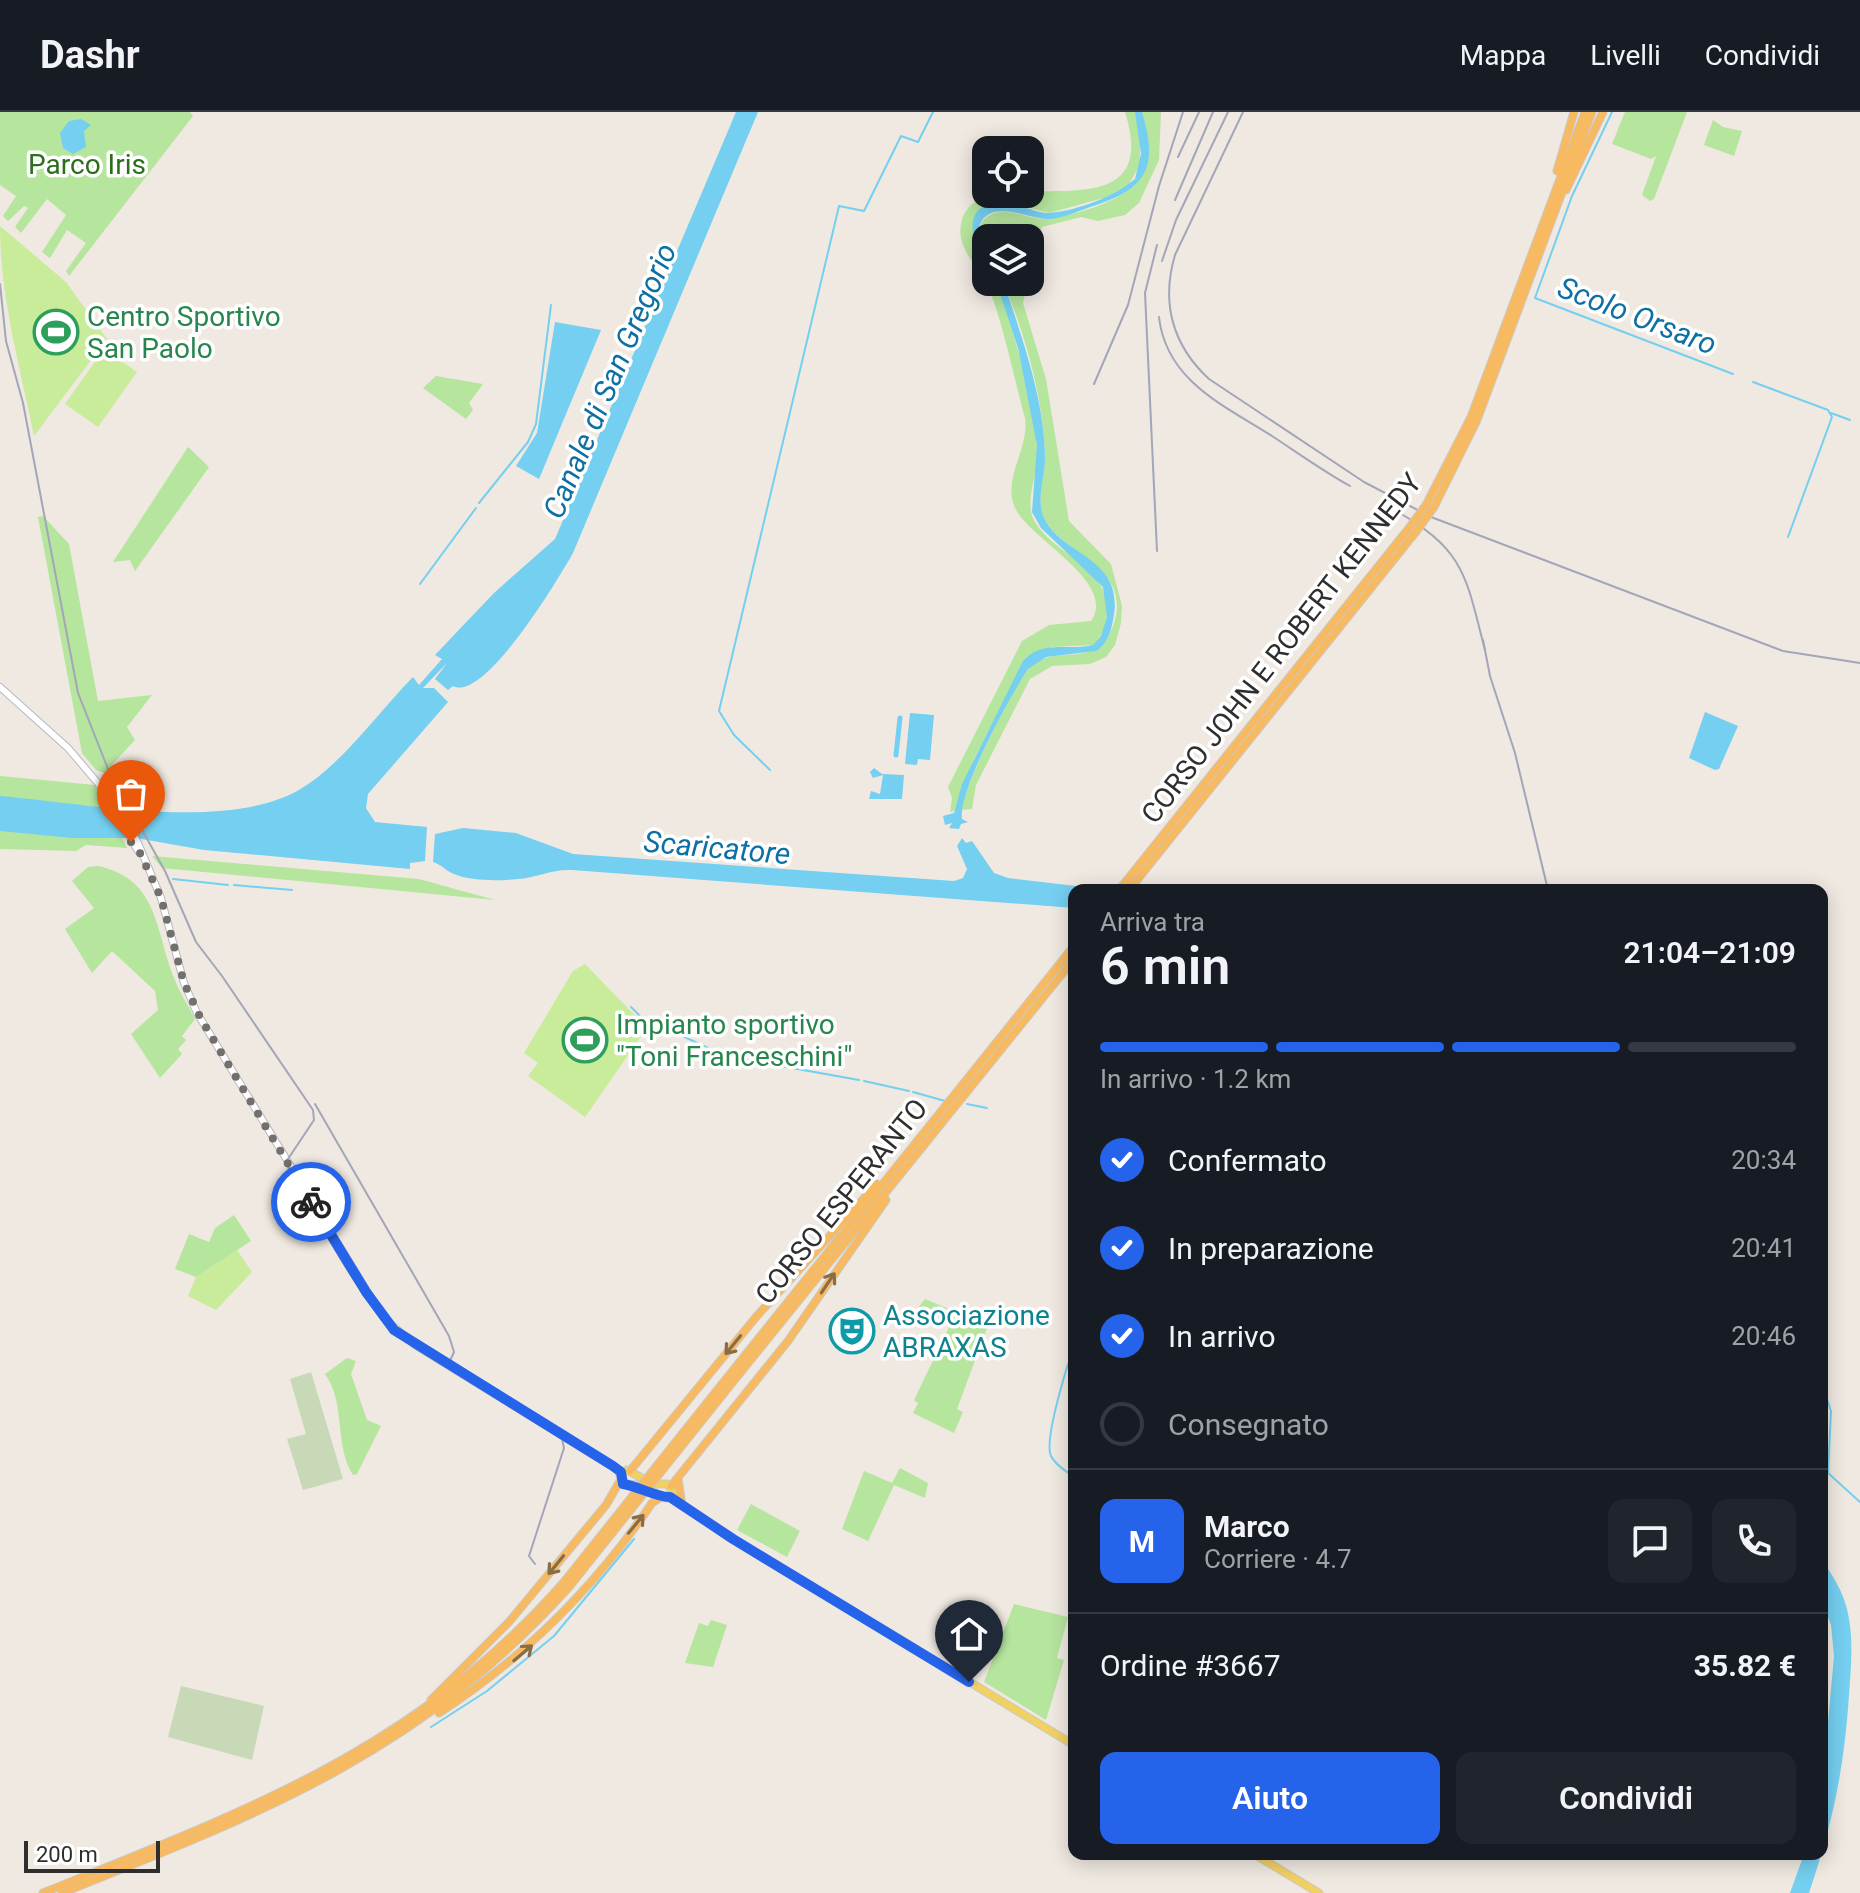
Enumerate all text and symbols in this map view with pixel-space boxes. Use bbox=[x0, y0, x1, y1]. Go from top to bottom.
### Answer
text: Dashr bbox=[40, 33, 140, 77]
text: Mappa bbox=[1460, 39, 1546, 72]
text: Livelli bbox=[1590, 39, 1661, 72]
text: Condividi bbox=[1705, 39, 1820, 72]
map controls bbox=[972, 136, 1044, 296]
button: locate bbox=[972, 136, 1044, 208]
park label: Parco Iris bbox=[28, 148, 146, 181]
button: layers bbox=[972, 224, 1044, 296]
water label: Canale di San Gregorio bbox=[536, 238, 683, 524]
water label: Scolo Orsaro bbox=[1553, 269, 1721, 362]
place label: Centro Sportivo San Paolo bbox=[87, 300, 281, 365]
sports icon: Centro Sportivo San Paolo bbox=[32, 308, 80, 356]
street label: CORSO JOHN E ROBERT KENNEDY bbox=[1134, 467, 1428, 830]
pin bbox=[97, 760, 165, 842]
icon: bag bbox=[109, 772, 153, 816]
water label: Scaricatore bbox=[642, 824, 792, 871]
text: Arriva tra bbox=[1100, 907, 1205, 937]
text: 21:04–21:09 bbox=[1623, 935, 1796, 970]
text: 6 min bbox=[1100, 936, 1230, 997]
place label: Impianto sportivo "Toni Franceschini" bbox=[616, 1008, 852, 1073]
sports icon: Impianto sportivo "Toni Franceschini" bbox=[561, 1016, 609, 1064]
text: In arrivo · 1.2 km bbox=[1100, 1064, 1291, 1094]
street label: CORSO ESPERANTO bbox=[749, 1092, 934, 1311]
icon: check bbox=[1100, 1138, 1144, 1182]
text: Confermato bbox=[1168, 1143, 1327, 1178]
text: 20:34 bbox=[1731, 1145, 1796, 1175]
courier bbox=[271, 1162, 351, 1242]
icon: bike bbox=[289, 1180, 333, 1224]
icon: check bbox=[1100, 1226, 1144, 1270]
text: In preparazione bbox=[1168, 1231, 1374, 1266]
text: 20:41 bbox=[1731, 1233, 1796, 1263]
one-way arrow bbox=[820, 1272, 836, 1295]
place label: Associazione ABRAXAS bbox=[883, 1299, 1050, 1364]
theatre icon: Associazione ABRAXAS bbox=[828, 1307, 876, 1355]
icon: check bbox=[1100, 1314, 1144, 1358]
text: In arrivo bbox=[1168, 1319, 1276, 1354]
text: 20:46 bbox=[1731, 1321, 1796, 1351]
one-way arrow bbox=[724, 1334, 742, 1355]
text: Consegnato bbox=[1168, 1407, 1329, 1442]
button: chat bbox=[1608, 1499, 1692, 1583]
button: phone bbox=[1712, 1499, 1796, 1583]
text: Marco bbox=[1204, 1509, 1290, 1544]
one-way arrow bbox=[628, 1514, 645, 1535]
text: M bbox=[1129, 1524, 1155, 1559]
text: Corriere · 4.7 bbox=[1204, 1544, 1352, 1574]
one-way arrow bbox=[547, 1554, 565, 1575]
pin bbox=[935, 1600, 1003, 1682]
icon: home bbox=[947, 1612, 991, 1656]
one-way arrow bbox=[513, 1644, 533, 1662]
text: Ordine #3667 bbox=[1100, 1648, 1281, 1683]
text: 35.82 € bbox=[1694, 1648, 1796, 1683]
button: Aiuto bbox=[1100, 1752, 1440, 1844]
button: Condividi bbox=[1456, 1752, 1796, 1844]
scale bar bbox=[24, 1837, 160, 1873]
text: 200 m bbox=[36, 1842, 98, 1867]

